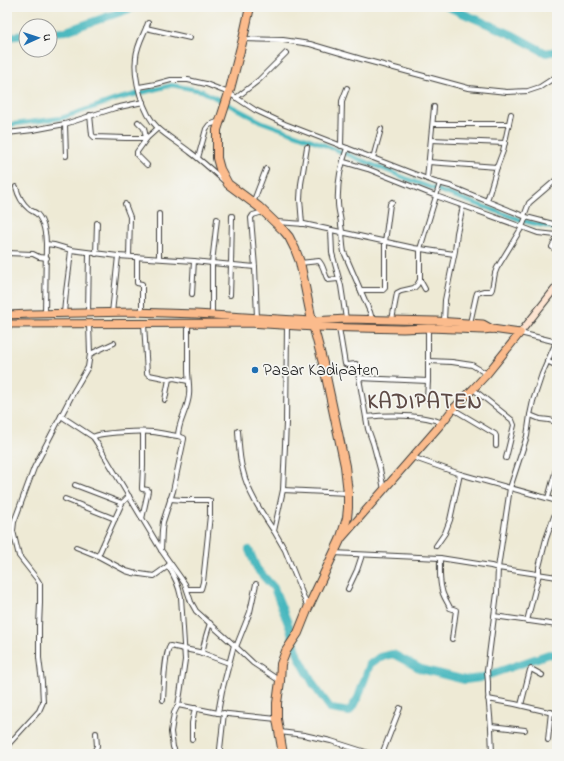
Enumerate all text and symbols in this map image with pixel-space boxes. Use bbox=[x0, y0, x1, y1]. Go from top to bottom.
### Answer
north arrow bbox=[18, 18, 58, 58]
text: U bbox=[39, 34, 55, 41]
place label: Pasar Kadipaten bbox=[263, 358, 379, 383]
marker: Pasar Kadipaten bbox=[250, 365, 260, 375]
district label: KADIPATEN bbox=[367, 388, 483, 418]

